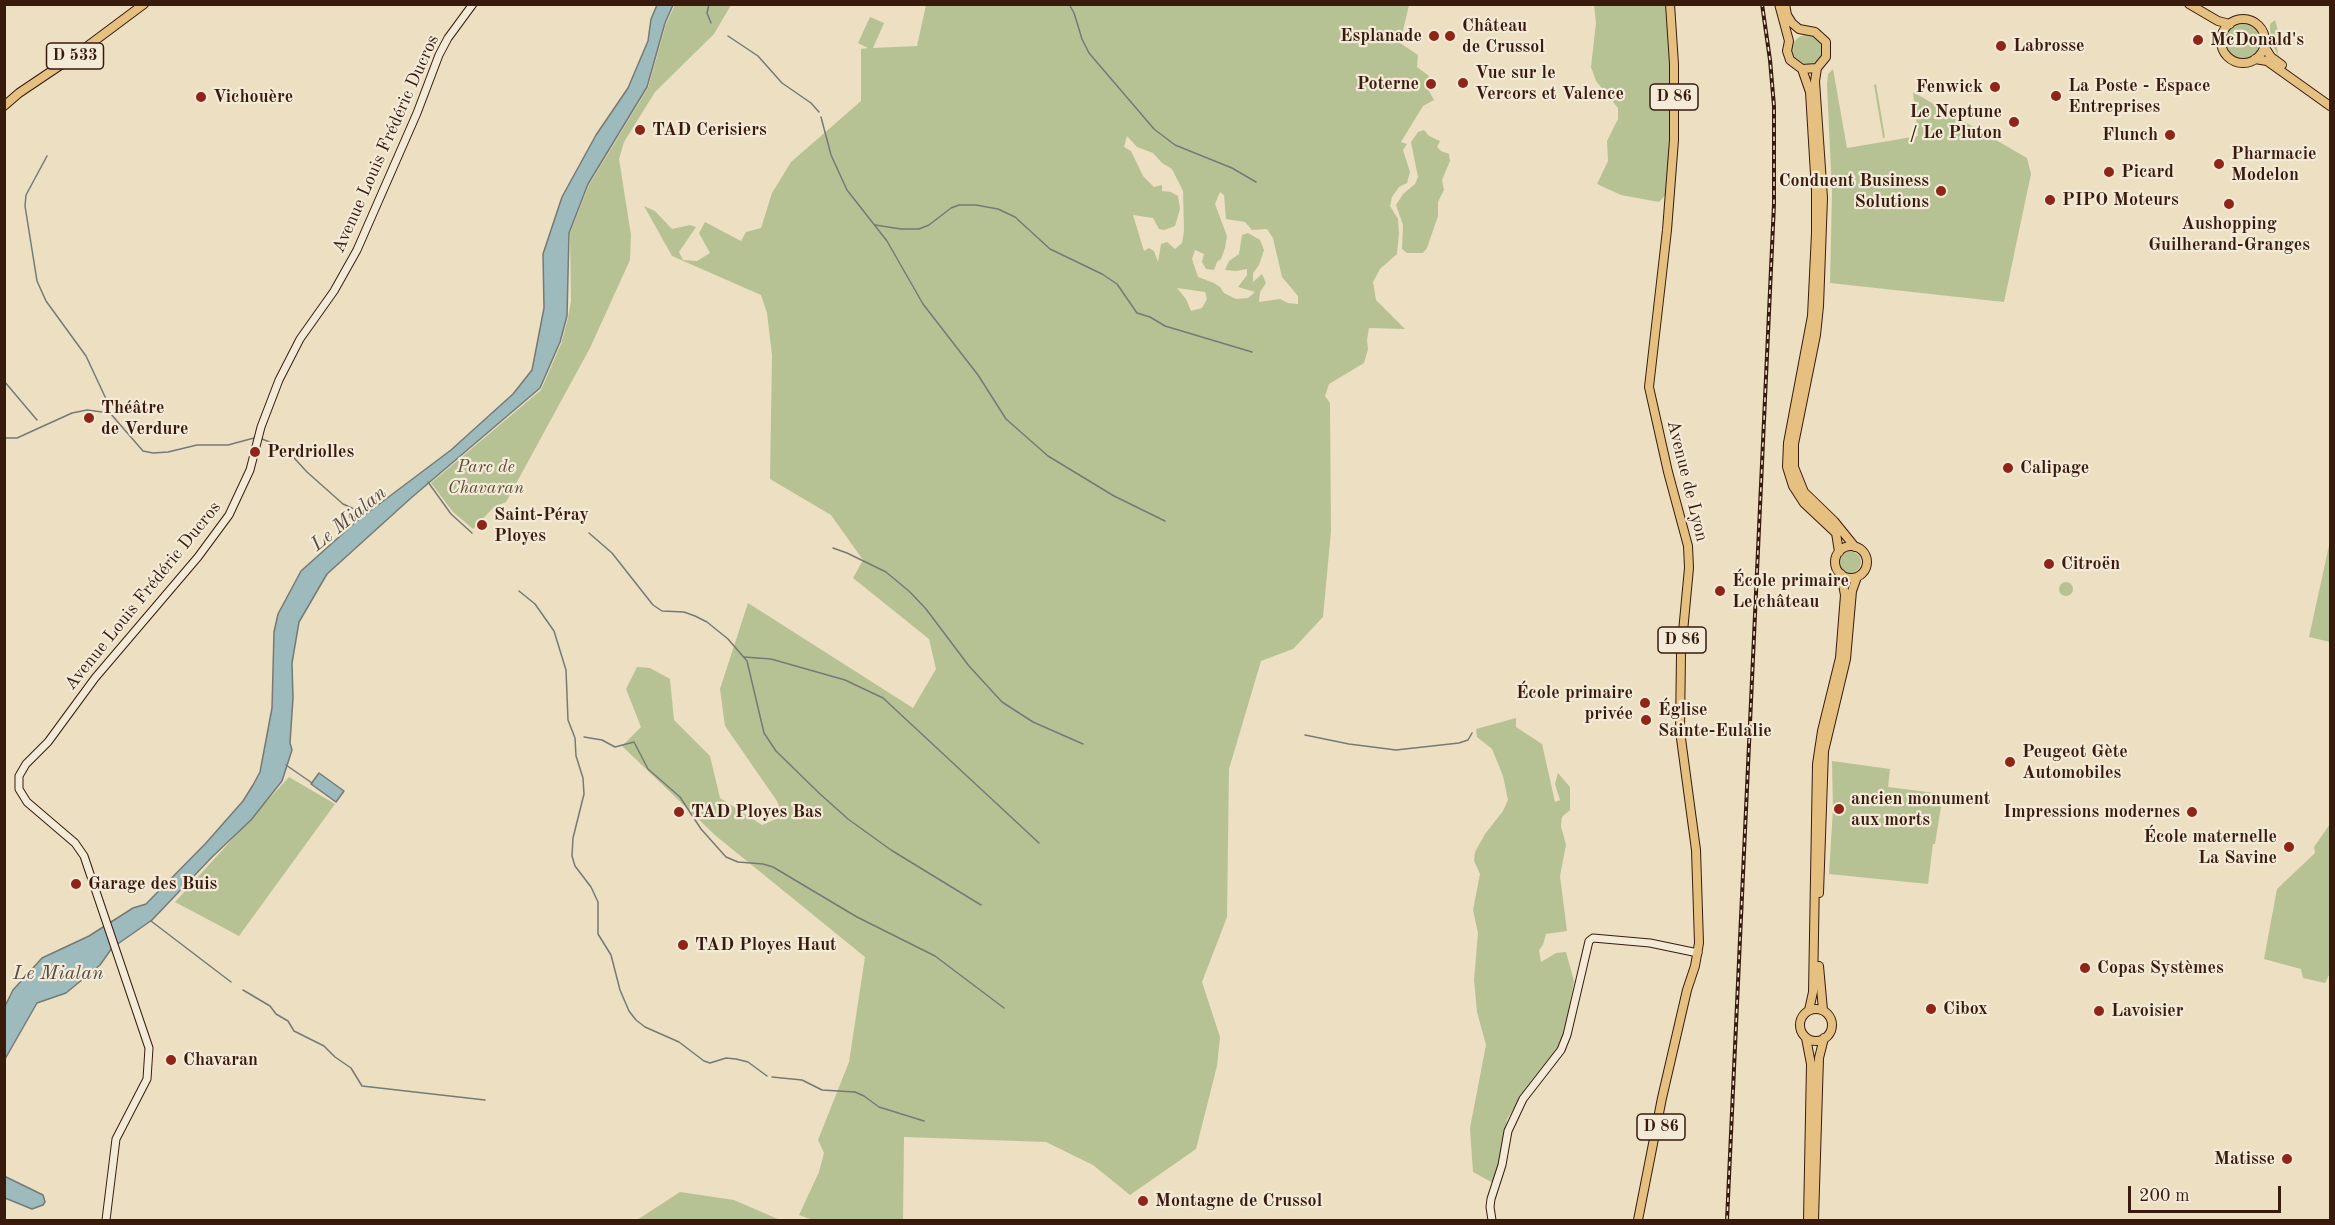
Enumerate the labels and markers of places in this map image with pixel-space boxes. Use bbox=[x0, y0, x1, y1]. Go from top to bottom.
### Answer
place label: Château de Crussol bbox=[1462, 15, 1545, 57]
place label: Esplanade bbox=[1340, 25, 1422, 47]
marker: Esplanade bbox=[1427, 29, 1441, 43]
marker: Château de Crussol bbox=[1443, 29, 1457, 43]
place label: McDonald's bbox=[2210, 29, 2304, 51]
marker: McDonald's bbox=[2191, 33, 2205, 47]
place label: Labrosse bbox=[2013, 35, 2085, 57]
marker: Labrosse bbox=[1994, 39, 2008, 53]
place label: Vue sur le Vercors et Valence bbox=[1475, 62, 1624, 104]
place label: Poterne bbox=[1357, 73, 1419, 95]
place label: La Poste - Espace Entreprises bbox=[2068, 75, 2211, 118]
marker: Vue sur le Vercors et Valence bbox=[1456, 76, 1470, 90]
place label: Fenwick bbox=[1915, 76, 1983, 98]
marker: Poterne bbox=[1424, 77, 1438, 91]
marker: Fenwick bbox=[1988, 80, 2002, 94]
place label: Vichouère bbox=[213, 86, 293, 108]
marker: La Poste - Espace Entreprises bbox=[2049, 89, 2063, 103]
marker: Vichouère bbox=[194, 90, 208, 104]
place label: Le Neptune / Le Pluton bbox=[1909, 101, 2002, 144]
marker: Le Neptune / Le Pluton bbox=[2007, 115, 2021, 129]
place label: TAD Cerisiers bbox=[652, 119, 767, 141]
marker: TAD Cerisiers bbox=[633, 123, 647, 137]
place label: Flunch bbox=[2102, 124, 2158, 146]
marker: Flunch bbox=[2163, 128, 2177, 142]
place label: Pharmacie Modelon bbox=[2231, 143, 2316, 186]
marker: Pharmacie Modelon bbox=[2212, 157, 2226, 171]
place label: Picard bbox=[2121, 161, 2174, 183]
marker: Picard bbox=[2102, 165, 2116, 179]
place label: Conduent Business Solutions bbox=[1779, 170, 1929, 213]
marker: Conduent Business Solutions bbox=[1934, 184, 1948, 198]
place label: PIPO Moteurs bbox=[2062, 189, 2179, 211]
marker: PIPO Moteurs bbox=[2043, 193, 2057, 207]
marker: Aushopping Guilherand-Granges bbox=[2222, 197, 2236, 211]
place label: Aushopping Guilherand-Granges bbox=[2148, 213, 2310, 256]
place label: Théâtre de Verdure bbox=[101, 397, 189, 440]
marker: Théâtre de Verdure bbox=[82, 411, 96, 425]
place label: Perdriolles bbox=[267, 441, 354, 463]
marker: Perdriolles bbox=[248, 445, 262, 459]
place label: Calipage bbox=[2020, 457, 2089, 479]
marker: Calipage bbox=[2001, 461, 2015, 475]
place label: Saint-Péray Ployes bbox=[494, 504, 589, 546]
marker: Saint-Péray Ployes bbox=[475, 518, 489, 532]
place label: Citroën bbox=[2061, 553, 2120, 575]
marker: Citroën bbox=[2042, 557, 2056, 571]
place label: École primaire Le château bbox=[1732, 570, 1849, 612]
marker: École primaire Le château bbox=[1713, 584, 1727, 598]
place label: École primaire privée bbox=[1516, 682, 1633, 724]
marker: École primaire privée bbox=[1638, 696, 1652, 710]
place label: Église Sainte-Eulalie bbox=[1658, 699, 1772, 742]
marker: Église Sainte-Eulalie bbox=[1639, 713, 1653, 727]
place label: Peugeot Gète Automobiles bbox=[2022, 741, 2128, 783]
marker: Peugeot Gète Automobiles bbox=[2003, 755, 2017, 769]
place label: ancien monument aux morts bbox=[1851, 788, 1990, 830]
place label: TAD Ployes Bas bbox=[691, 801, 822, 823]
place label: Impressions modernes bbox=[2003, 801, 2180, 823]
marker: ancien monument aux morts bbox=[1832, 802, 1846, 816]
marker: TAD Ployes Bas bbox=[672, 805, 686, 819]
marker: Impressions modernes bbox=[2185, 805, 2199, 819]
place label: École maternelle La Savine bbox=[2144, 826, 2277, 868]
marker: École maternelle La Savine bbox=[2282, 840, 2296, 854]
place label: Garage des Buis bbox=[88, 873, 217, 895]
marker: Garage des Buis bbox=[69, 877, 83, 891]
place label: TAD Ployes Haut bbox=[695, 934, 837, 956]
marker: TAD Ployes Haut bbox=[676, 938, 690, 952]
place label: Copas Systèmes bbox=[2097, 957, 2224, 979]
marker: Copas Systèmes bbox=[2078, 961, 2092, 975]
place label: Cibox bbox=[1943, 998, 1988, 1020]
place label: Lavoisier bbox=[2111, 1000, 2184, 1022]
marker: Cibox bbox=[1924, 1002, 1938, 1016]
marker: Lavoisier bbox=[2092, 1004, 2106, 1018]
place label: Chavaran bbox=[183, 1049, 258, 1071]
marker: Chavaran bbox=[164, 1053, 178, 1067]
place label: Matisse bbox=[2214, 1148, 2275, 1170]
marker: Matisse bbox=[2280, 1152, 2294, 1166]
place label: Montagne de Crussol bbox=[1155, 1190, 1322, 1212]
marker: Montagne de Crussol bbox=[1136, 1194, 1150, 1208]

